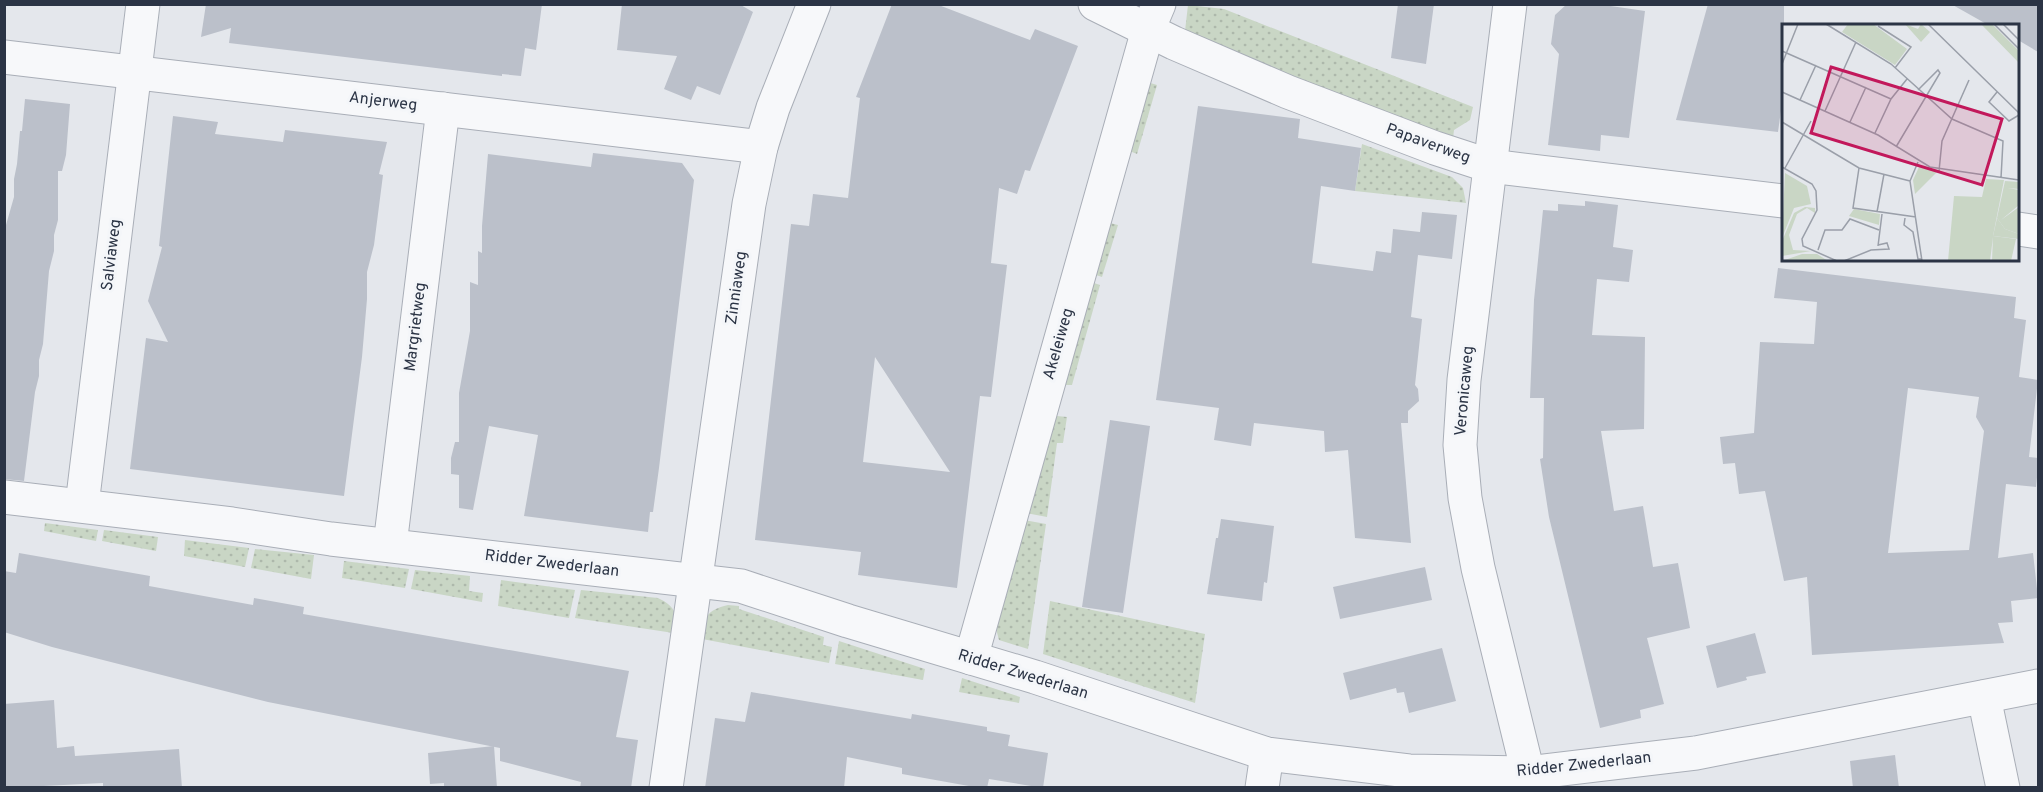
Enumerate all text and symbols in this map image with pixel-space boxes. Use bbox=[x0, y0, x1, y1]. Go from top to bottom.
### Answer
inset map bbox=[1782, 24, 2019, 261]
street label: Anjerweg bbox=[348, 88, 418, 116]
street label: Papaverweg bbox=[1383, 119, 1473, 169]
street label: Salviaweg bbox=[98, 218, 126, 292]
street label: Zinniaweg bbox=[722, 250, 752, 326]
street label: Margrietweg bbox=[401, 281, 431, 373]
street label: Akeleiweg bbox=[1039, 306, 1079, 382]
street label: Veronicaweg bbox=[1451, 345, 1479, 437]
street label: Ridder Zwederlaan bbox=[484, 546, 620, 582]
street label: Ridder Zwederlaan bbox=[955, 646, 1091, 704]
street label: Ridder Zwederlaan bbox=[1516, 748, 1652, 782]

